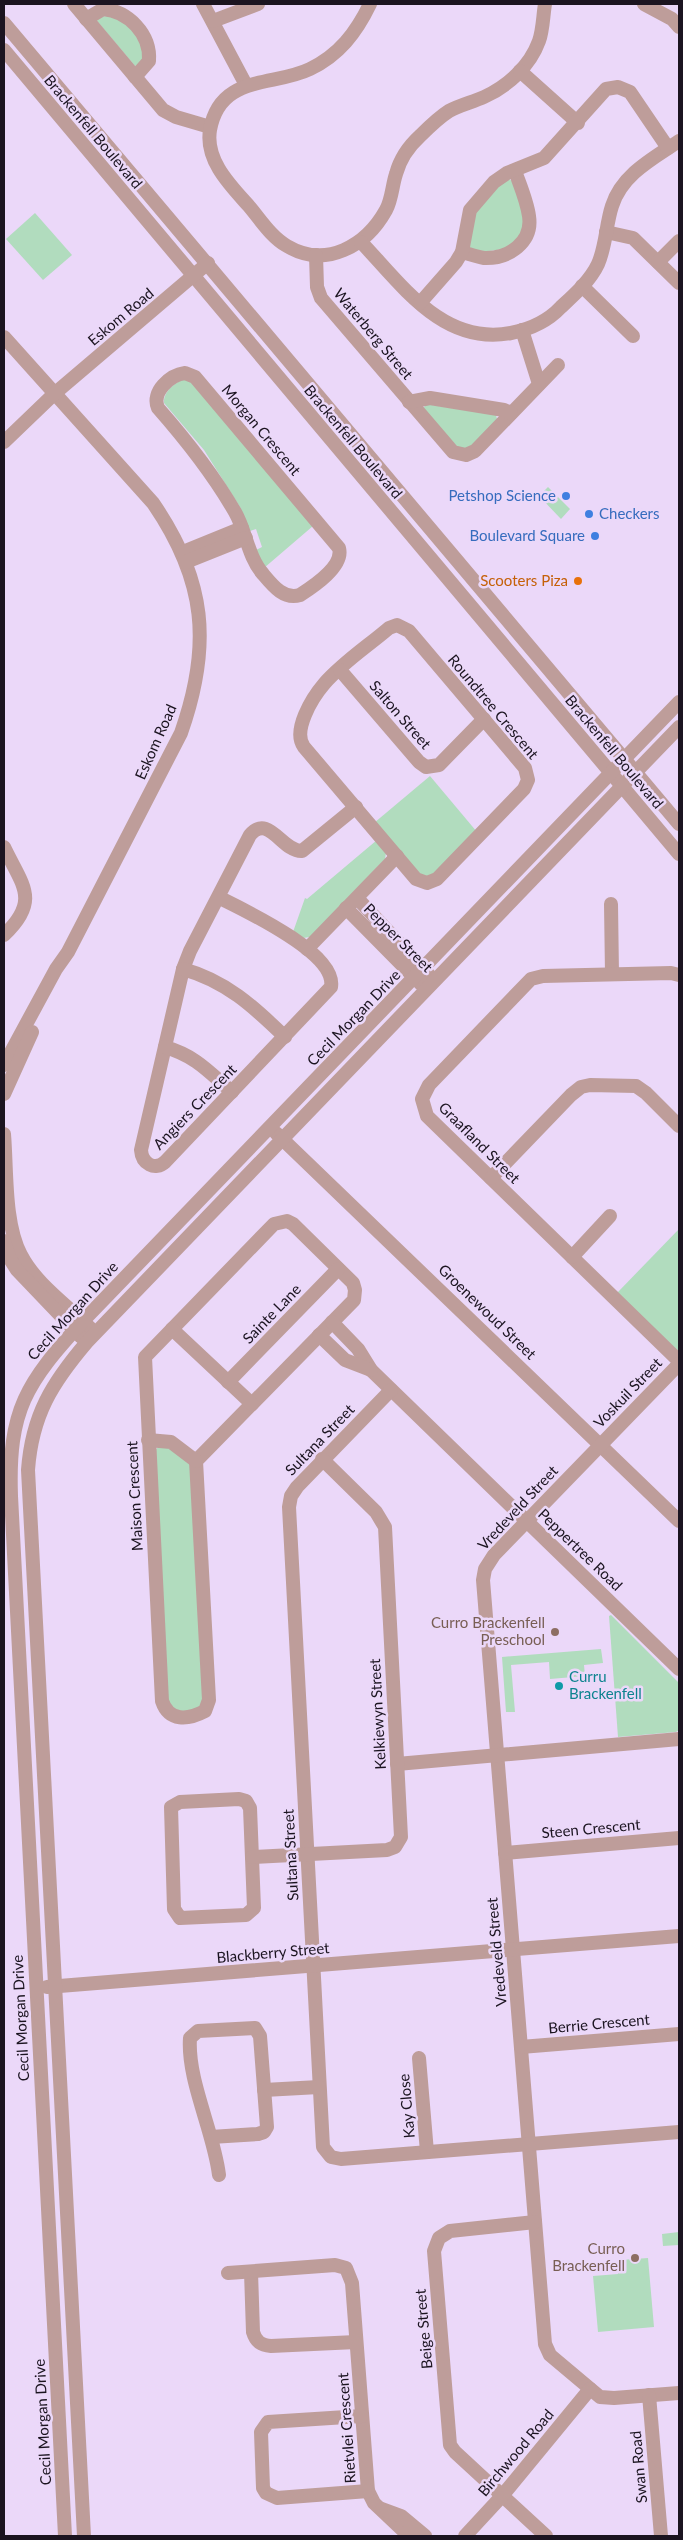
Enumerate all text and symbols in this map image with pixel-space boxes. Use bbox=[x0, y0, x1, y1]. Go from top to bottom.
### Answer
street label: Brackenfell Boulevard bbox=[41, 71, 147, 192]
street label: Eskom Road bbox=[84, 284, 157, 349]
street label: Waterberg Street bbox=[330, 284, 418, 383]
street label: Morgan Crescent bbox=[219, 380, 305, 479]
street label: Brackenfell Boulevard bbox=[301, 381, 407, 502]
place label: Petshop Science bbox=[448, 486, 556, 504]
marker: Petshop Science bbox=[560, 490, 572, 502]
place label: Checkers bbox=[599, 504, 660, 522]
marker: Checkers bbox=[583, 508, 595, 520]
place label: Boulevard Square bbox=[469, 526, 585, 544]
marker: Boulevard Square bbox=[589, 530, 601, 542]
place label: Scooters Piza bbox=[480, 571, 568, 589]
marker: Scooters Piza bbox=[572, 575, 584, 587]
street label: Roundtree Crescent bbox=[445, 650, 543, 763]
street label: Salton Street bbox=[366, 677, 436, 753]
street label: Brackenfell Boulevard bbox=[562, 691, 668, 812]
street label: Eskom Road bbox=[131, 701, 180, 782]
street label: Pepper Street bbox=[361, 899, 437, 976]
street label: Cecil Morgan Drive bbox=[303, 965, 404, 1069]
street label: Angiers Crescent bbox=[149, 1059, 240, 1153]
street label: Graafland Street bbox=[435, 1098, 524, 1187]
street label: Cecil Morgan Drive bbox=[23, 1257, 121, 1363]
street label: Groenewoud Street bbox=[435, 1260, 541, 1363]
street label: Sainte Lane bbox=[238, 1280, 304, 1347]
street label: Voskuil Street bbox=[589, 1353, 666, 1431]
street label: Sultana Street bbox=[281, 1400, 358, 1479]
street label: Maison Crescent bbox=[122, 1440, 146, 1552]
street label: Vredeveld Street bbox=[473, 1461, 562, 1553]
street label: Peppertree Road bbox=[535, 1505, 627, 1594]
place label: Curro Brackenfell Preschool bbox=[431, 1613, 545, 1648]
marker: Curro Brackenfell Preschool bbox=[549, 1626, 561, 1638]
street label: Kelkiewyn Street bbox=[365, 1657, 389, 1770]
place label: Curru Brackenfell bbox=[569, 1667, 642, 1702]
marker: Curru Brackenfell bbox=[553, 1680, 565, 1692]
street label: Sultana Street bbox=[279, 1808, 301, 1901]
street label: Steen Crescent bbox=[541, 1815, 642, 1841]
street label: Vredeveld Street bbox=[482, 1896, 510, 2007]
street label: Blackberry Street bbox=[216, 1938, 331, 1966]
street label: Cecil Morgan Drive bbox=[8, 1954, 32, 2082]
street label: Berrie Crescent bbox=[547, 2010, 651, 2036]
street label: Kay Close bbox=[394, 2073, 418, 2139]
place label: Curro Brackenfell bbox=[552, 2239, 625, 2274]
marker: Curro Brackenfell bbox=[629, 2252, 641, 2264]
street label: Beige Street bbox=[410, 2288, 435, 2370]
street label: Cecil Morgan Drive bbox=[30, 2358, 54, 2486]
street label: Rietvlei Crescent bbox=[333, 2372, 359, 2484]
street label: Birchwood Road bbox=[474, 2405, 557, 2500]
street label: Swan Road bbox=[626, 2430, 650, 2504]

